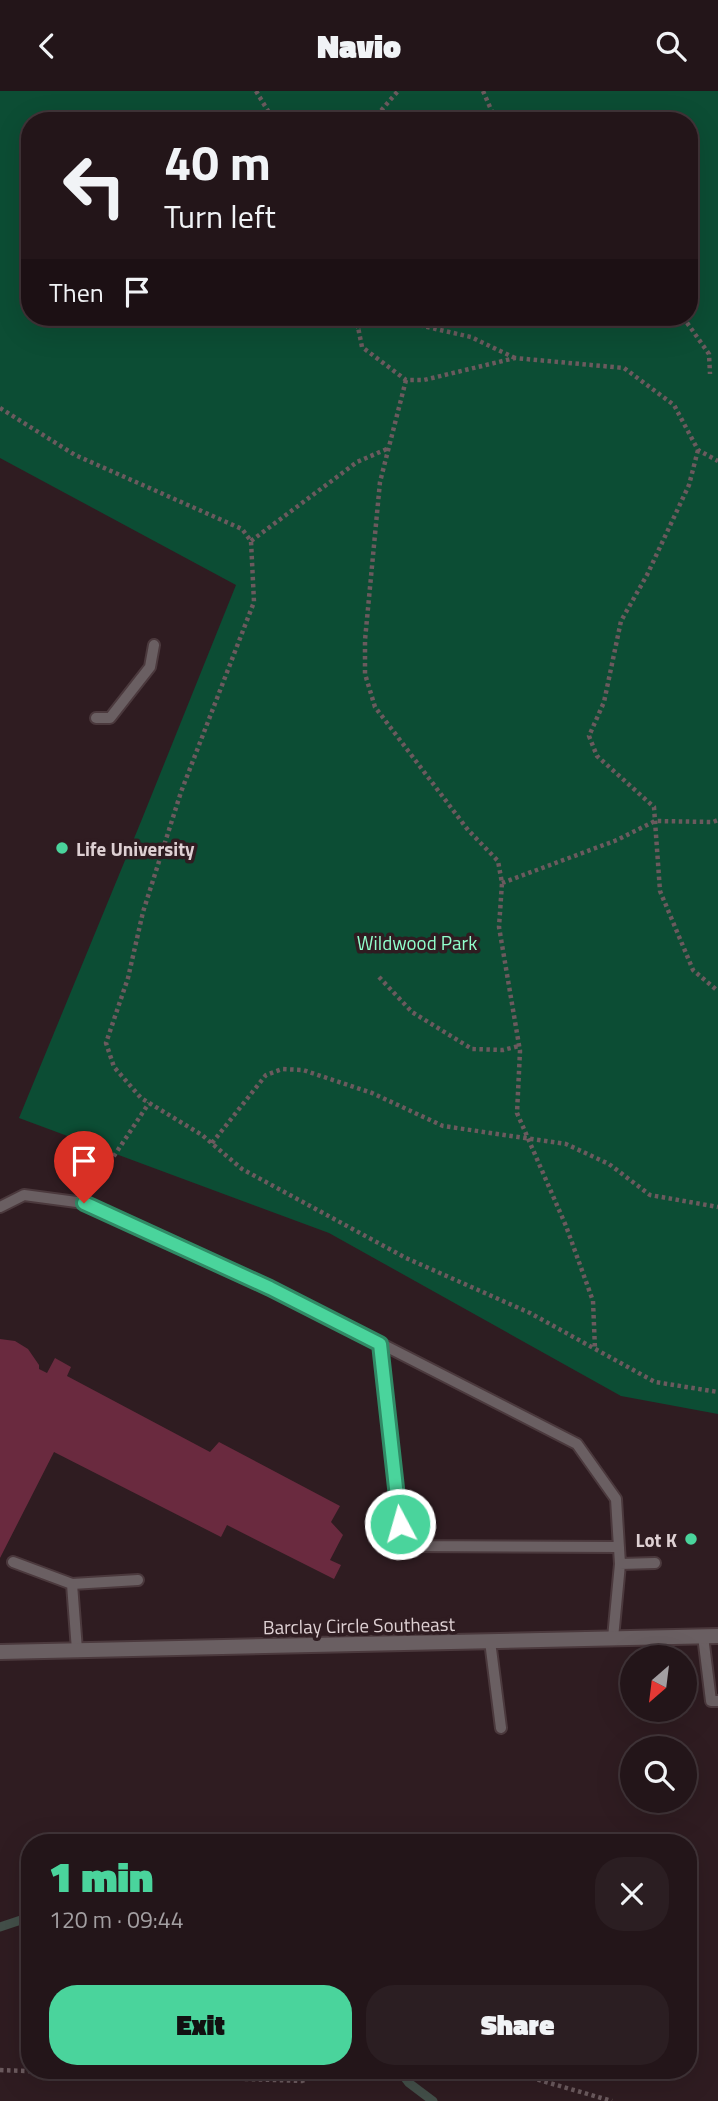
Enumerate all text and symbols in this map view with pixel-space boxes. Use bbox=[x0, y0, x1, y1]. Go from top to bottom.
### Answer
text: Navio bbox=[317, 22, 401, 70]
icon: back bbox=[28, 27, 66, 65]
icon: search bbox=[652, 27, 690, 65]
text: 40 m bbox=[164, 124, 271, 199]
icon: left bbox=[49, 140, 140, 231]
text: Turn left bbox=[164, 192, 276, 240]
text: Then bbox=[49, 273, 104, 312]
icon: arrive bbox=[118, 273, 156, 311]
place label: Life University bbox=[76, 834, 195, 863]
marker: Life University bbox=[54, 840, 70, 856]
park label: Wildwood Park bbox=[357, 928, 477, 957]
pin bbox=[54, 1131, 114, 1203]
icon: arrive bbox=[65, 1142, 103, 1180]
position arrow bbox=[363, 1487, 437, 1561]
place label: Lot K bbox=[636, 1525, 677, 1554]
marker: Lot K bbox=[683, 1531, 699, 1547]
street label: Barclay Circle Southeast bbox=[263, 1609, 456, 1641]
north arrow bbox=[620, 1645, 696, 1722]
map controls bbox=[620, 1645, 697, 1813]
button: search bbox=[620, 1736, 697, 1813]
text: 1 min bbox=[49, 1844, 153, 1908]
button: close bbox=[595, 1857, 669, 1931]
text: 120 m · 09:44 bbox=[49, 1902, 184, 1937]
button: Exit bbox=[49, 1985, 352, 2065]
button: Share bbox=[366, 1985, 669, 2065]

